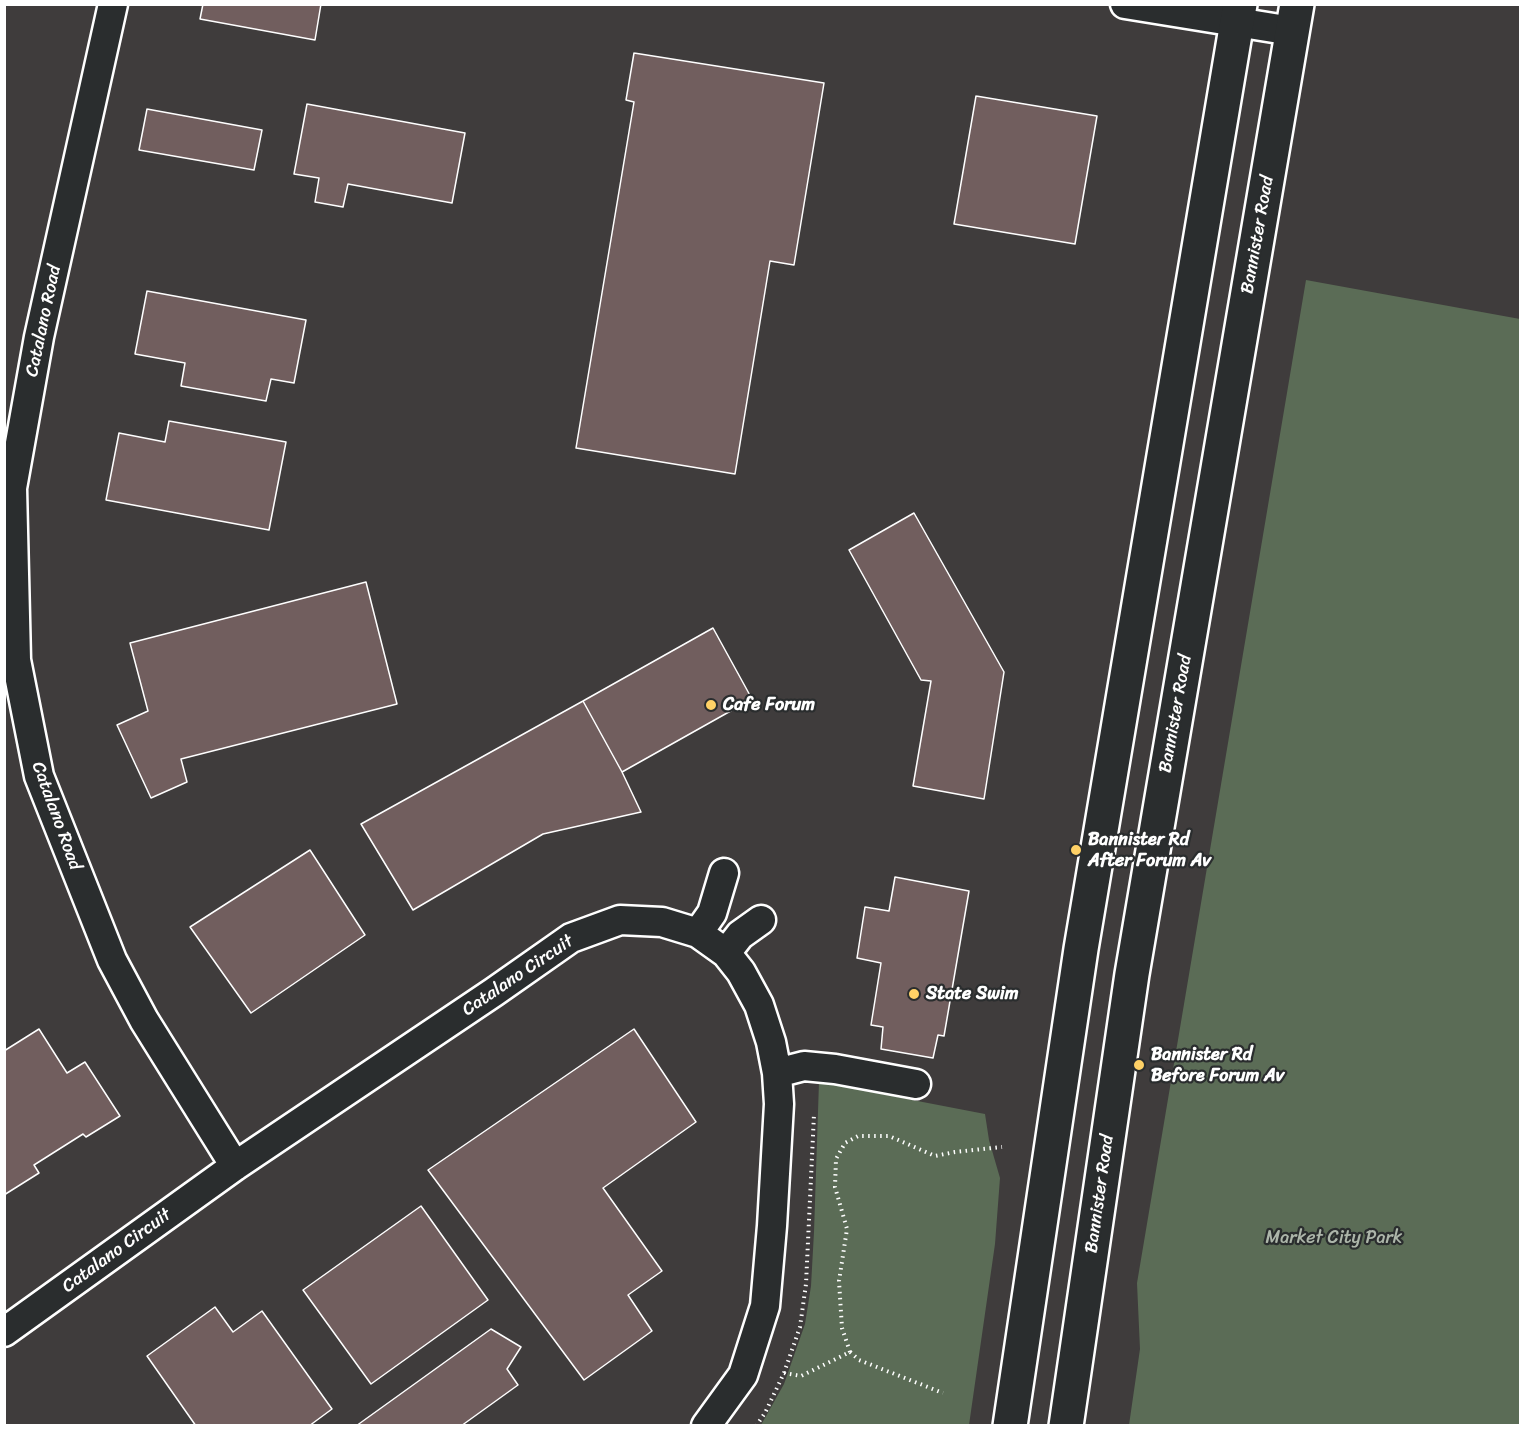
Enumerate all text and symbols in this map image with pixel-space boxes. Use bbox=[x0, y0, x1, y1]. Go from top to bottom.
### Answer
street label: Bannister Road bbox=[1237, 174, 1279, 296]
street label: Catalano Road bbox=[22, 263, 66, 379]
street label: Bannister Road bbox=[1155, 653, 1197, 775]
place label: Cafe Forum bbox=[723, 694, 815, 716]
marker: Cafe Forum bbox=[704, 698, 718, 712]
street label: Catalano Road bbox=[26, 759, 86, 873]
place label: Bannister Rd After Forum Av bbox=[1088, 829, 1211, 872]
marker: Bannister Rd After Forum Av bbox=[1069, 843, 1083, 857]
street label: Catalano Circuit bbox=[458, 931, 578, 1021]
place label: State Swim bbox=[926, 983, 1019, 1005]
marker: State Swim bbox=[907, 987, 921, 1001]
place label: Bannister Rd Before Forum Av bbox=[1151, 1044, 1284, 1086]
marker: Bannister Rd Before Forum Av bbox=[1132, 1058, 1146, 1072]
street label: Bannister Road bbox=[1081, 1133, 1119, 1255]
street label: Catalano Circuit bbox=[58, 1204, 176, 1298]
park label: Market City Park bbox=[1266, 1227, 1402, 1249]

